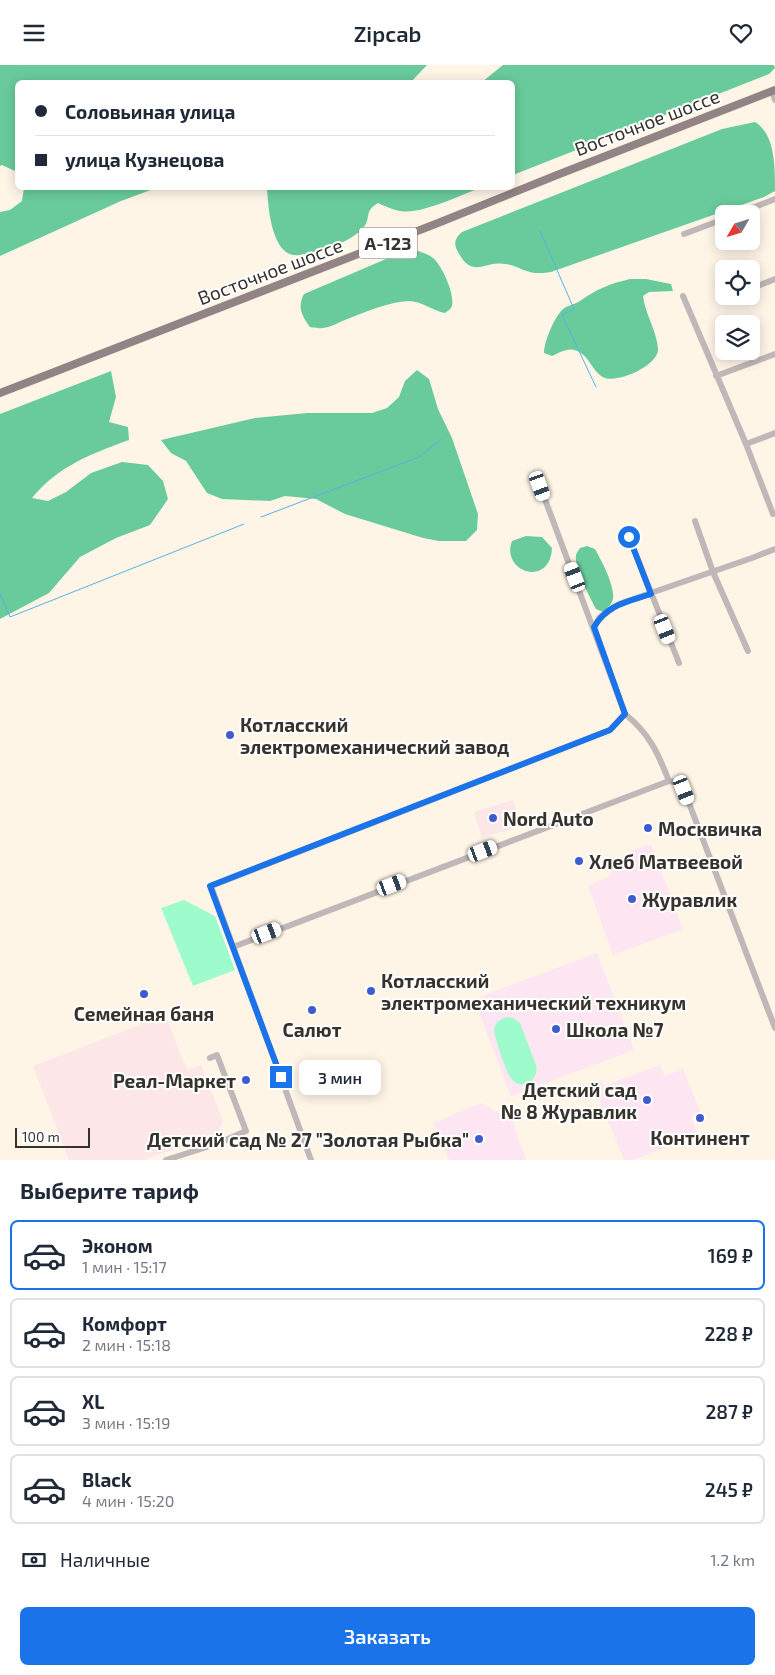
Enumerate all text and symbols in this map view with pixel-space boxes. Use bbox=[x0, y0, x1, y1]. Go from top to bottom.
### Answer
icon: menu bbox=[20, 19, 48, 47]
icon: heart bbox=[727, 19, 755, 47]
text: Zipcab bbox=[354, 20, 421, 46]
street label: Восточное шоссе bbox=[571, 84, 723, 160]
text: Соловьиная улица bbox=[65, 100, 235, 123]
text: улица Кузнецова bbox=[65, 148, 225, 171]
north arrow bbox=[715, 205, 760, 250]
map controls bbox=[715, 205, 760, 360]
road number: А-123 bbox=[359, 227, 417, 259]
street label: Восточное шоссе bbox=[194, 233, 346, 309]
button: locate bbox=[715, 260, 760, 305]
button: layers bbox=[715, 315, 760, 360]
car bbox=[527, 469, 552, 503]
route start bbox=[618, 526, 640, 548]
car bbox=[562, 560, 587, 594]
car bbox=[652, 612, 677, 646]
place label: Котласский электромеханический завод bbox=[240, 713, 509, 758]
marker: Котласский электромеханический завод bbox=[224, 729, 236, 741]
car bbox=[671, 773, 696, 807]
place label: Nord Auto bbox=[503, 807, 594, 830]
marker: Nord Auto bbox=[487, 812, 499, 824]
place label: Москвичка bbox=[658, 817, 762, 840]
marker: Москвичка bbox=[642, 822, 654, 834]
car bbox=[466, 839, 499, 863]
place label: Хлеб Матвеевой bbox=[589, 850, 743, 873]
marker: Хлеб Матвеевой bbox=[573, 855, 585, 867]
car bbox=[375, 873, 408, 897]
place label: Журавлик bbox=[642, 888, 737, 911]
marker: Журавлик bbox=[626, 893, 638, 905]
car bbox=[250, 921, 283, 945]
place label: Котласский электромеханический техникум bbox=[381, 969, 686, 1014]
marker: Котласский электромеханический техникум bbox=[365, 985, 377, 997]
marker: Семейная баня bbox=[138, 988, 150, 1000]
place label: Семейная баня bbox=[74, 1002, 214, 1025]
marker: Салют bbox=[306, 1004, 318, 1016]
place label: Салют bbox=[283, 1018, 342, 1041]
place label: Школа №7 bbox=[566, 1018, 664, 1041]
marker: Школа №7 bbox=[550, 1023, 562, 1035]
callout: 3 мин bbox=[298, 1059, 381, 1095]
route end bbox=[270, 1066, 292, 1088]
text: 3 мин bbox=[318, 1068, 362, 1087]
place label: Реал-Маркет bbox=[113, 1069, 236, 1092]
marker: Реал-Маркет bbox=[240, 1074, 252, 1086]
place label: Детский сад № 8 Журавлик bbox=[501, 1078, 637, 1123]
marker: Детский сад № 8 Журавлик bbox=[641, 1094, 653, 1106]
marker: Континент bbox=[694, 1112, 706, 1124]
scale bar bbox=[15, 1125, 90, 1148]
place label: Континент bbox=[650, 1126, 750, 1149]
text: 100 m bbox=[22, 1128, 60, 1145]
place label: Детский сад № 27 "Золотая Рыбка" bbox=[147, 1128, 469, 1151]
marker: Детский сад № 27 "Золотая Рыбка" bbox=[473, 1133, 485, 1145]
text: Выберите тариф bbox=[20, 1177, 199, 1203]
icon: car bbox=[22, 1233, 67, 1278]
text: Эконом bbox=[82, 1234, 153, 1257]
text: 169 ₽ bbox=[708, 1244, 753, 1267]
text: 1 мин · 15:17 bbox=[82, 1257, 167, 1276]
icon: car bbox=[22, 1311, 67, 1356]
text: Комфорт bbox=[82, 1312, 167, 1335]
text: 228 ₽ bbox=[704, 1322, 753, 1345]
text: 2 мин · 15:18 bbox=[82, 1335, 171, 1354]
icon: car bbox=[22, 1389, 67, 1434]
text: XL bbox=[82, 1390, 104, 1413]
text: 287 ₽ bbox=[705, 1400, 753, 1423]
text: 3 мин · 15:19 bbox=[82, 1413, 170, 1432]
icon: car bbox=[22, 1467, 67, 1512]
text: Black bbox=[82, 1468, 132, 1491]
text: 245 ₽ bbox=[705, 1478, 753, 1501]
text: 4 мин · 15:20 bbox=[82, 1491, 174, 1510]
icon: cash bbox=[20, 1546, 48, 1574]
text: Наличные bbox=[60, 1548, 150, 1571]
text: 1.2 km bbox=[710, 1550, 755, 1569]
button: Заказать bbox=[20, 1607, 755, 1665]

